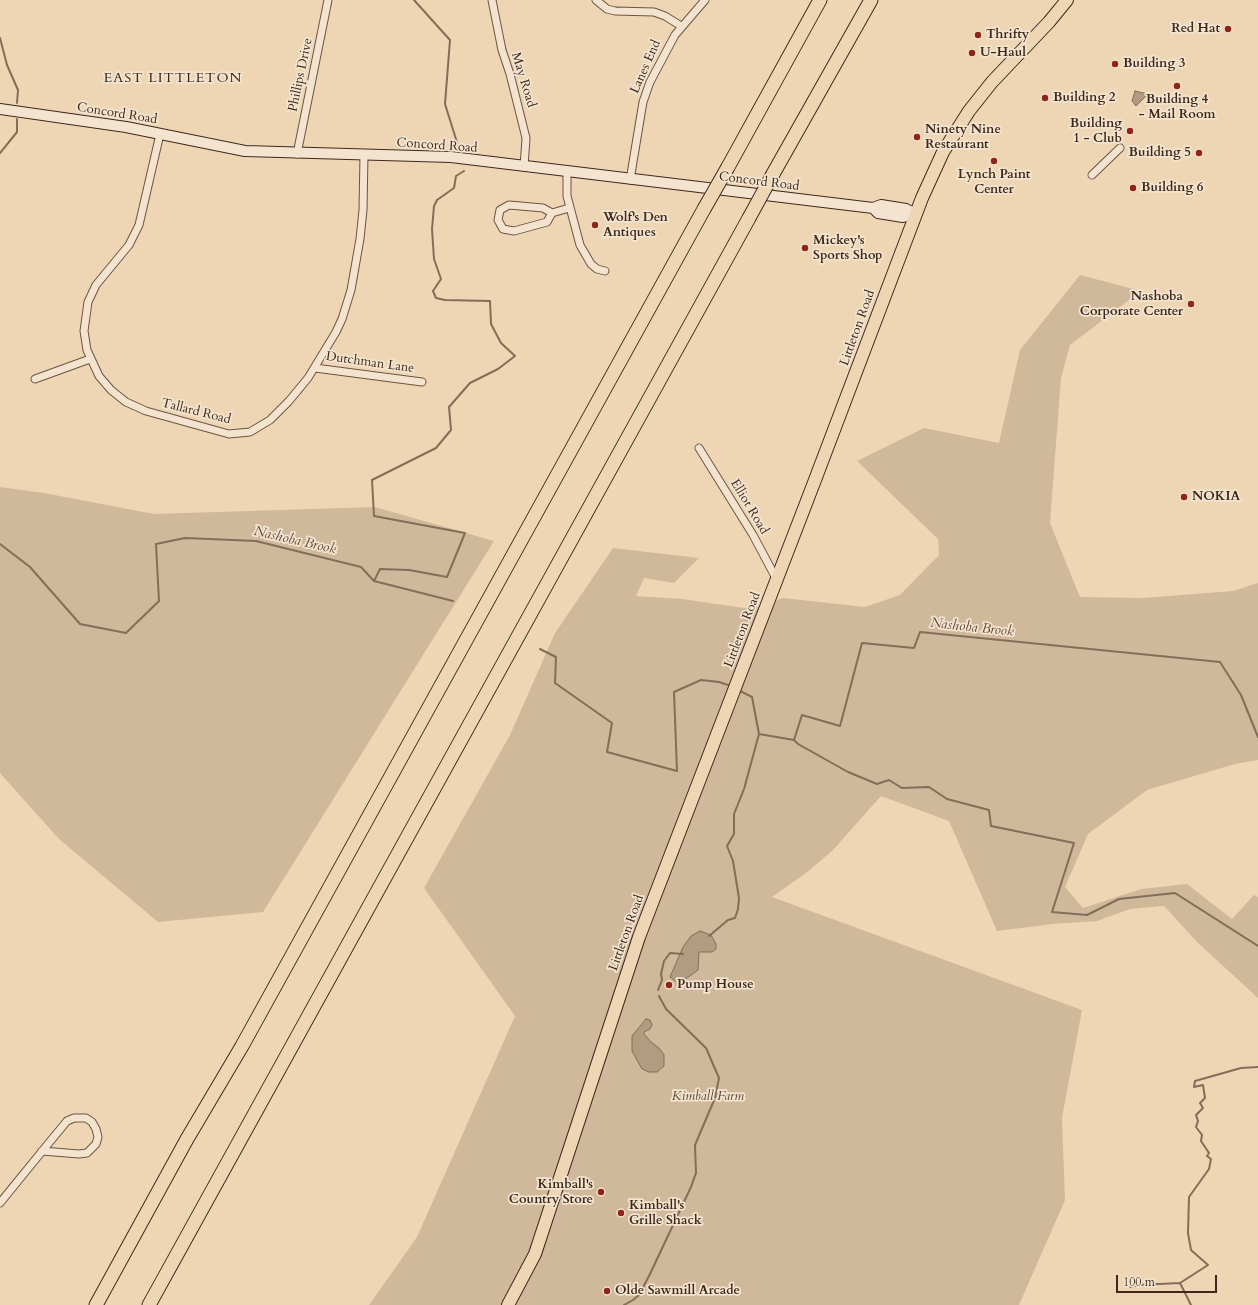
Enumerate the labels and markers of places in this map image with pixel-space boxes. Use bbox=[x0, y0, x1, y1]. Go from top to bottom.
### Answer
place label: Red Hat bbox=[1171, 21, 1220, 37]
marker: Red Hat bbox=[1223, 24, 1233, 34]
place label: Thrifty bbox=[986, 27, 1029, 43]
marker: Thrifty bbox=[973, 30, 983, 40]
place label: U-Haul bbox=[980, 45, 1026, 61]
marker: U-Haul bbox=[967, 48, 977, 58]
place label: Building 3 bbox=[1123, 56, 1185, 72]
marker: Building 3 bbox=[1110, 59, 1120, 69]
marker: Building 4 - Mail Room bbox=[1172, 81, 1182, 91]
place label: Building 2 bbox=[1053, 90, 1115, 106]
place label: Building 4 - Mail Room bbox=[1139, 92, 1215, 123]
marker: Building 2 bbox=[1040, 93, 1050, 103]
place label: Building 1 - Club bbox=[1070, 116, 1122, 147]
place label: Ninety Nine Restaurant bbox=[925, 122, 1001, 153]
marker: Building 1 - Club bbox=[1125, 126, 1135, 136]
marker: Ninety Nine Restaurant bbox=[912, 132, 922, 142]
place label: Building 5 bbox=[1129, 145, 1191, 161]
marker: Building 5 bbox=[1194, 148, 1204, 158]
marker: Lynch Paint Center bbox=[989, 156, 999, 166]
place label: Lynch Paint Center bbox=[958, 167, 1030, 198]
place label: Building 6 bbox=[1141, 180, 1203, 196]
marker: Building 6 bbox=[1128, 183, 1138, 193]
place label: Wolf's Den Antiques bbox=[603, 210, 668, 241]
marker: Wolf's Den Antiques bbox=[590, 220, 600, 230]
place label: Mickey's Sports Shop bbox=[813, 233, 882, 264]
marker: Mickey's Sports Shop bbox=[800, 243, 810, 253]
place label: Nashoba Corporate Center bbox=[1080, 289, 1183, 320]
marker: Nashoba Corporate Center bbox=[1186, 299, 1196, 309]
place label: NOKIA bbox=[1192, 489, 1240, 505]
marker: NOKIA bbox=[1179, 492, 1189, 502]
place label: Pump House bbox=[677, 977, 754, 993]
marker: Pump House bbox=[664, 980, 674, 990]
place label: Kimball's Country Store bbox=[509, 1177, 593, 1208]
marker: Kimball's Country Store bbox=[596, 1187, 606, 1197]
place label: Kimball's Grille Shack bbox=[629, 1198, 702, 1229]
marker: Kimball's Grille Shack bbox=[616, 1208, 626, 1218]
place label: Olde Sawmill Arcade bbox=[615, 1283, 740, 1299]
marker: Olde Sawmill Arcade bbox=[602, 1286, 612, 1296]

